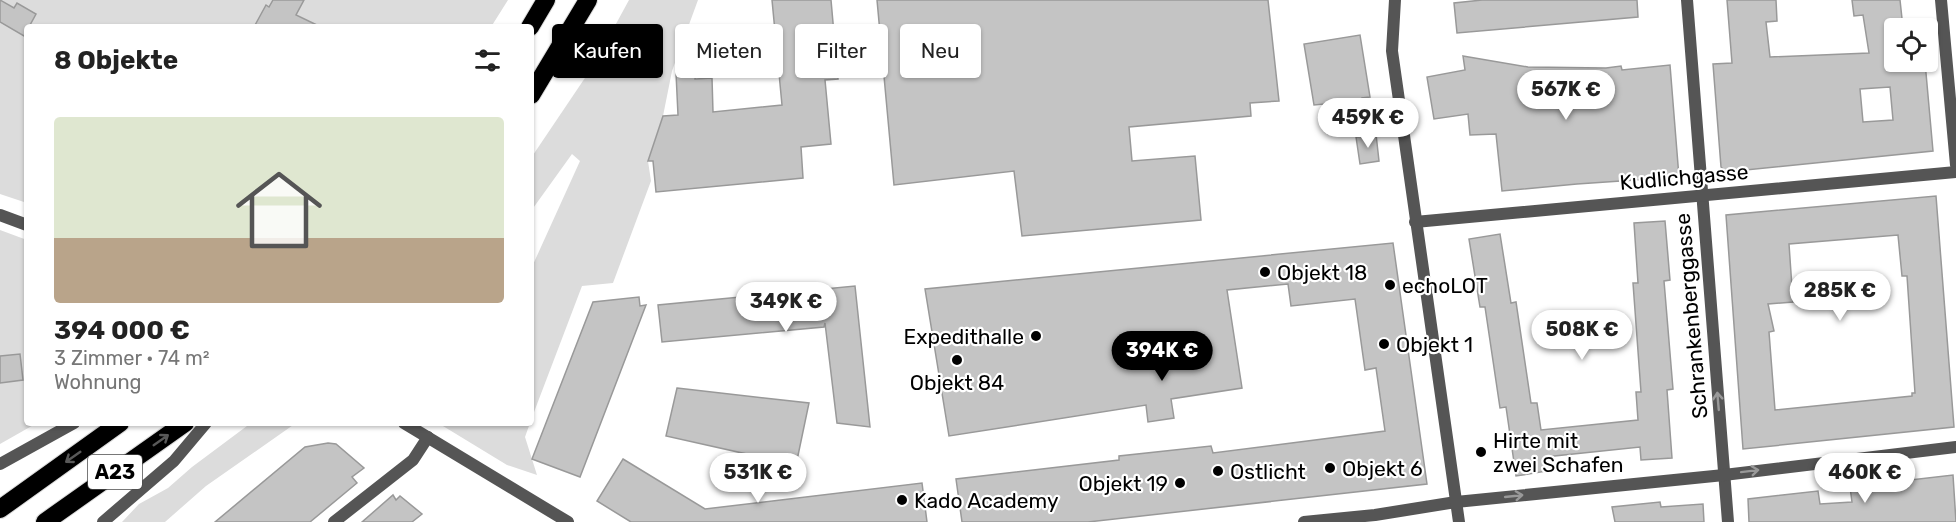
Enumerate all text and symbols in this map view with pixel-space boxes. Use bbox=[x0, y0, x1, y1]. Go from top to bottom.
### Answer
map controls bbox=[1884, 18, 1938, 72]
button: locate bbox=[1884, 18, 1938, 72]
chip: Kaufen bbox=[552, 24, 663, 78]
chip: Mieten bbox=[675, 24, 783, 78]
chip: Filter bbox=[795, 24, 888, 78]
chip: Neu bbox=[900, 24, 981, 78]
icon: filters bbox=[471, 44, 504, 77]
text: 8 Objekte bbox=[54, 45, 178, 76]
pin: 567K € bbox=[1517, 70, 1615, 121]
text: 567K € bbox=[1531, 77, 1601, 101]
pin: 459K € bbox=[1319, 98, 1417, 149]
text: 459K € bbox=[1332, 105, 1404, 129]
icon: home bbox=[225, 156, 333, 264]
street label: Kudlichgasse bbox=[1619, 159, 1749, 195]
street label: Schrankenberggasse bbox=[1670, 212, 1712, 420]
place label: Objekt 18 bbox=[1277, 260, 1367, 285]
marker: Objekt 18 bbox=[1258, 265, 1272, 279]
pin: 285K € bbox=[1791, 271, 1889, 322]
place label: echoLOT bbox=[1402, 273, 1488, 298]
marker: echoLOT bbox=[1383, 278, 1397, 292]
text: 285K € bbox=[1804, 278, 1876, 302]
pin: 349K € bbox=[737, 282, 835, 333]
text: 349K € bbox=[750, 289, 822, 313]
pin: 508K € bbox=[1533, 310, 1631, 361]
text: 394 000 € bbox=[54, 315, 190, 346]
text: 508K € bbox=[1545, 317, 1619, 341]
place label: Expedithalle bbox=[904, 324, 1024, 349]
marker: Expedithalle bbox=[1029, 329, 1043, 343]
pin: 394K € bbox=[1113, 331, 1211, 382]
place label: Objekt 1 bbox=[1396, 332, 1473, 357]
marker: Objekt 1 bbox=[1377, 337, 1391, 351]
text: 394K € bbox=[1126, 338, 1198, 362]
text: 3 Zimmer · 74 m² bbox=[54, 346, 210, 370]
marker: Objekt 84 bbox=[950, 353, 964, 367]
text: Wohnung bbox=[54, 370, 141, 394]
place label: Objekt 84 bbox=[910, 370, 1004, 395]
one-way arrow bbox=[1712, 391, 1723, 411]
place label: Hirte mit zwei Schafen bbox=[1493, 428, 1624, 477]
one-way arrow bbox=[153, 434, 169, 446]
marker: Hirte mit zwei Schafen bbox=[1474, 445, 1488, 459]
one-way arrow bbox=[65, 451, 81, 463]
pin: 531K € bbox=[709, 453, 807, 504]
pin: 460K € bbox=[1816, 453, 1914, 504]
road number: A23 bbox=[88, 455, 142, 489]
place label: Objekt 6 bbox=[1342, 456, 1423, 481]
place label: Ostlicht bbox=[1230, 459, 1306, 484]
text: 531K € bbox=[724, 460, 792, 484]
text: 460K € bbox=[1828, 460, 1902, 484]
marker: Objekt 6 bbox=[1323, 461, 1337, 475]
marker: Ostlicht bbox=[1211, 464, 1225, 478]
one-way arrow bbox=[1739, 466, 1759, 477]
place label: Objekt 19 bbox=[1079, 471, 1168, 496]
marker: Objekt 19 bbox=[1173, 476, 1187, 490]
place label: Kado Academy bbox=[914, 488, 1059, 513]
one-way arrow bbox=[1504, 490, 1524, 501]
marker: Kado Academy bbox=[895, 493, 909, 507]

